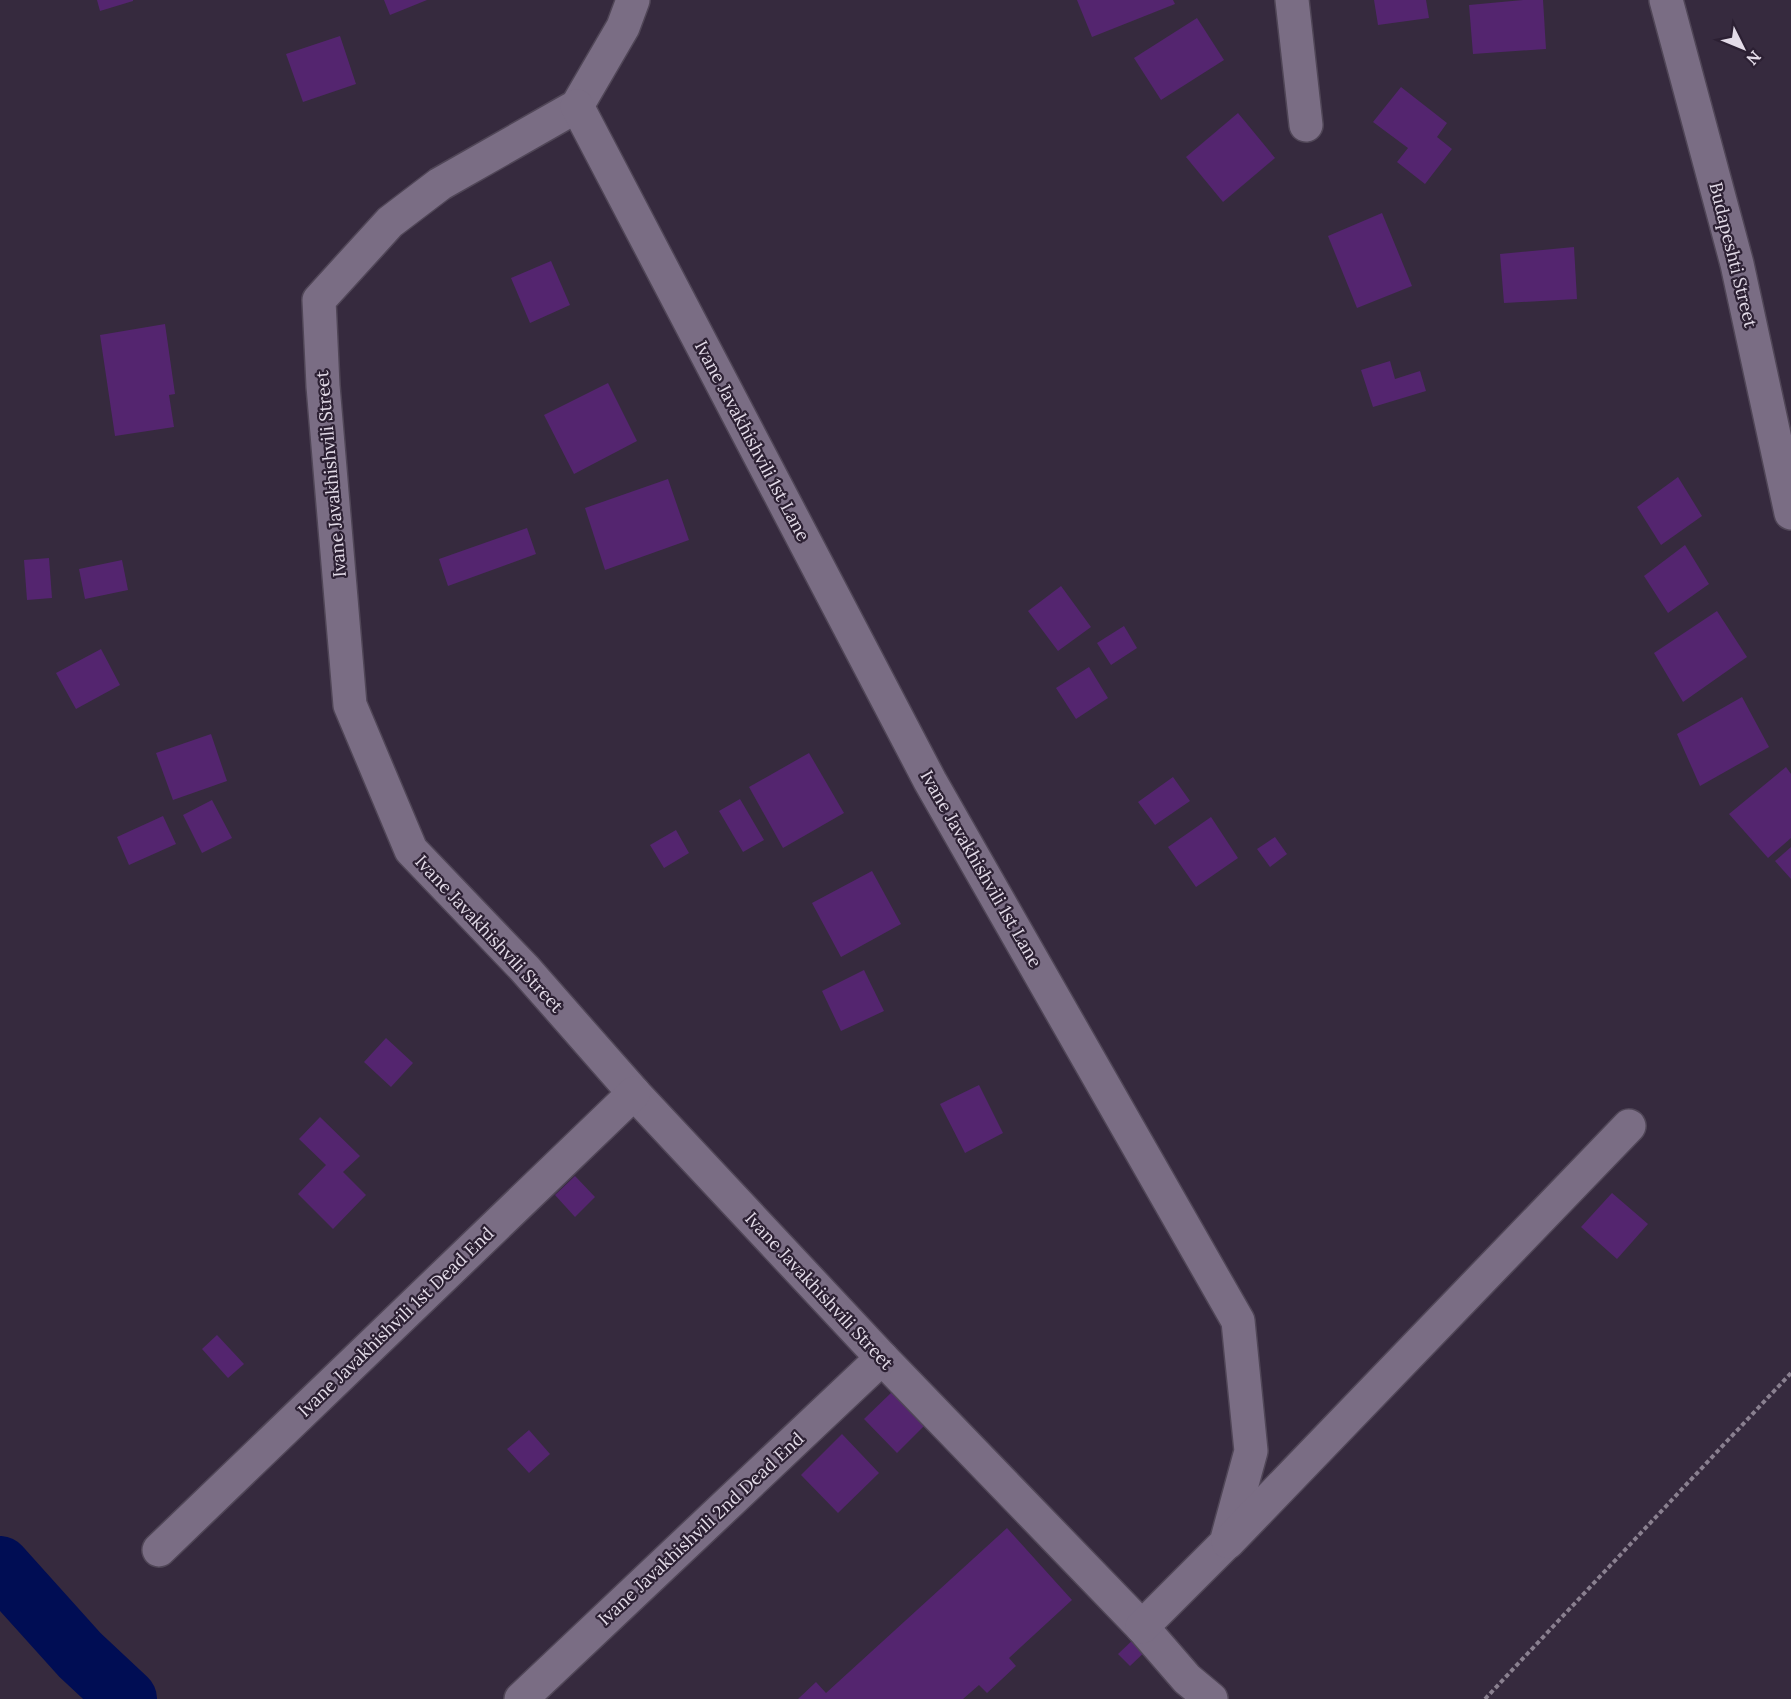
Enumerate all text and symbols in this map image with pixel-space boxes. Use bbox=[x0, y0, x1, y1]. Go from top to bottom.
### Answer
north arrow bbox=[1713, 18, 1773, 78]
text: N bbox=[1742, 47, 1766, 70]
street label: Budapeshti Street bbox=[1704, 180, 1763, 330]
street label: Ivane Javakhishvili 1st Lane bbox=[690, 337, 815, 545]
street label: Ivane Javakhishvili Street bbox=[310, 370, 351, 578]
street label: Ivane Javakhishvili 1st Lane bbox=[916, 766, 1047, 972]
street label: Ivane Javakhishvili Street bbox=[410, 850, 569, 1017]
street label: Ivane Javakhishvili Street bbox=[740, 1207, 899, 1374]
street label: Ivane Javakhishvili 1st Dead End bbox=[293, 1222, 499, 1422]
street label: Ivane Javakhishvili 2nd Dead End bbox=[593, 1427, 809, 1630]

